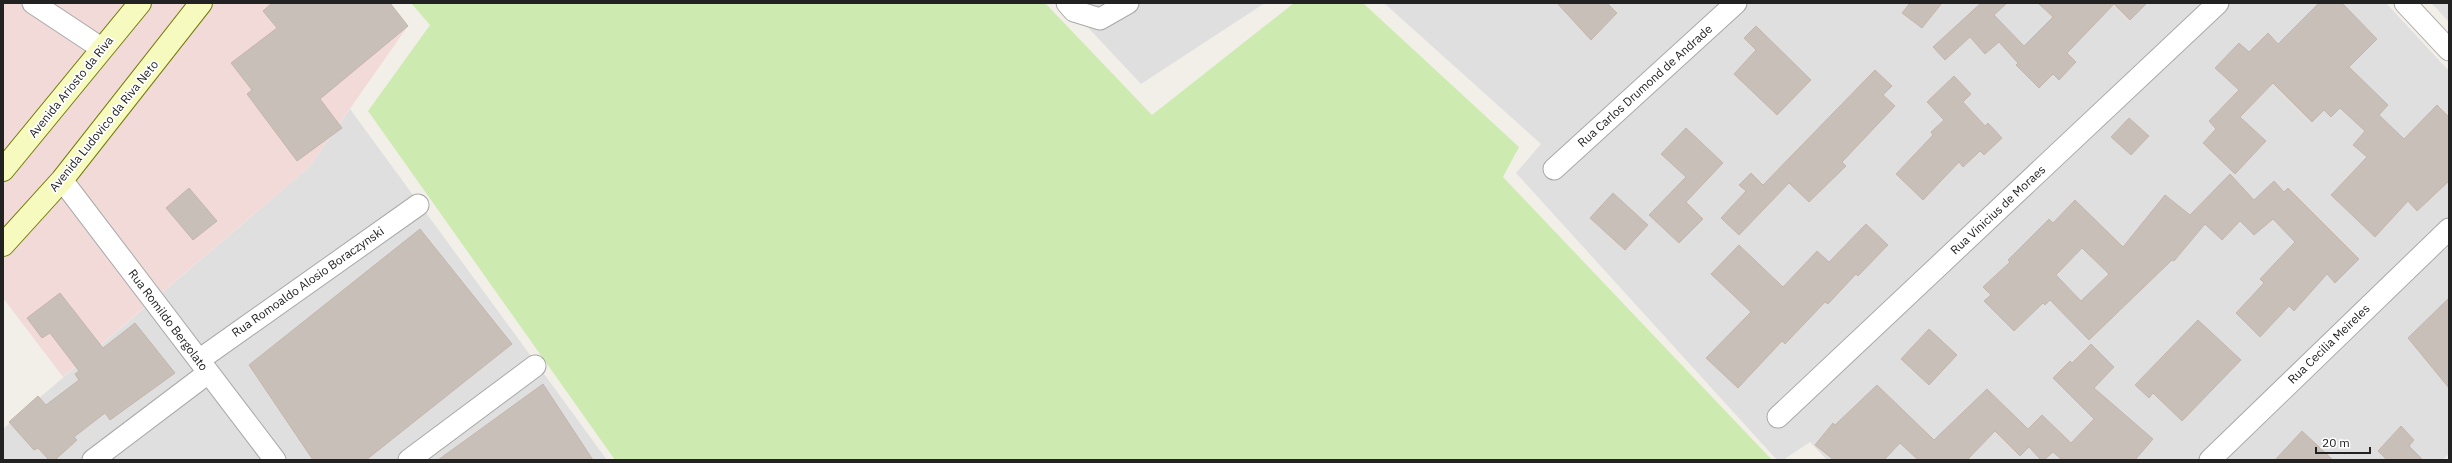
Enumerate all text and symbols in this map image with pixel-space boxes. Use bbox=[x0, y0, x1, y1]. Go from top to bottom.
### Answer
street label: Rua Carlos Drumond de Andrade bbox=[1574, 21, 1715, 150]
street label: Avenida Ariosto da Riva bbox=[25, 32, 117, 140]
street label: Avenida Ludovico da Riva Neto bbox=[46, 57, 161, 194]
street label: Rua Vinicius de Moraes bbox=[1947, 162, 2048, 258]
street label: Rua Romoaldo Alosio Boraczynski bbox=[229, 223, 387, 340]
street label: Rua Romildo Bergolato bbox=[125, 266, 212, 374]
street label: Rua Cecilia Meireles bbox=[2284, 301, 2373, 387]
scale bar bbox=[2316, 429, 2370, 455]
text: 20 m bbox=[2322, 435, 2350, 450]

